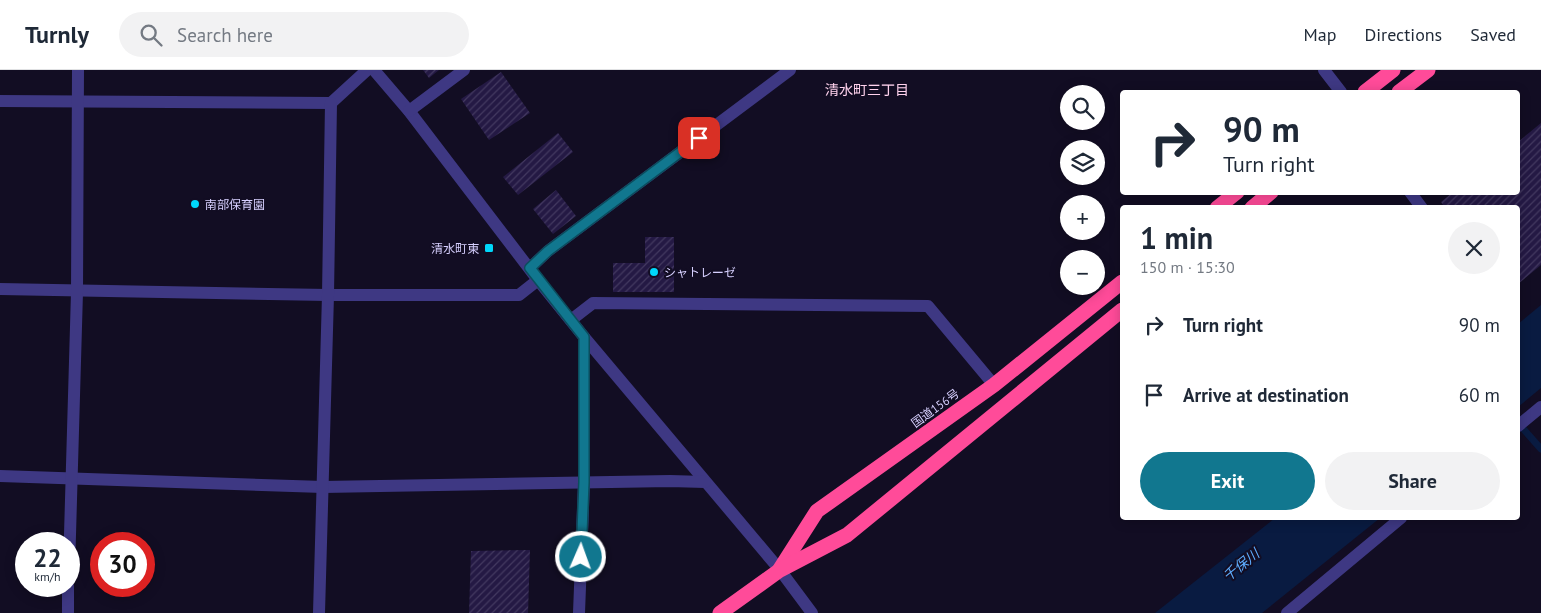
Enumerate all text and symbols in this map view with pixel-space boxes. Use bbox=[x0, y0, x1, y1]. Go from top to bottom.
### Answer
search box bbox=[119, 12, 469, 57]
text: Turnly bbox=[25, 19, 89, 50]
icon: search bbox=[137, 21, 165, 49]
text: Search here bbox=[177, 23, 273, 47]
text: Map bbox=[1304, 23, 1336, 46]
text: Directions bbox=[1364, 23, 1442, 46]
text: Saved bbox=[1470, 23, 1516, 46]
district label: 清水町三丁目 bbox=[825, 81, 909, 99]
map controls bbox=[1060, 85, 1105, 295]
button: search bbox=[1060, 85, 1105, 130]
text: 90 m bbox=[1223, 106, 1300, 152]
icon: right bbox=[1140, 110, 1205, 175]
pin bbox=[678, 117, 720, 159]
icon: arrive bbox=[685, 124, 713, 152]
button: layers bbox=[1060, 140, 1105, 185]
text: Turn right bbox=[1223, 150, 1315, 178]
button: + bbox=[1060, 195, 1105, 240]
place label: 南部保育園 bbox=[205, 197, 265, 212]
marker: 南部保育園 bbox=[189, 198, 201, 210]
text: 1 min bbox=[1140, 218, 1213, 257]
button: close bbox=[1448, 222, 1500, 274]
place label: 清水町東 bbox=[431, 241, 479, 256]
marker: 清水町東 bbox=[483, 242, 495, 254]
button: − bbox=[1060, 250, 1105, 295]
text: 150 m · 15:30 bbox=[1140, 257, 1235, 277]
place label: シャトレーゼ bbox=[664, 265, 736, 280]
marker: シャトレーゼ bbox=[648, 266, 660, 278]
icon: right bbox=[1140, 311, 1168, 339]
text: Turn right bbox=[1183, 313, 1263, 337]
text: 90 m bbox=[1459, 313, 1500, 337]
icon: arrive bbox=[1140, 381, 1168, 409]
text: Arrive at destination bbox=[1183, 383, 1349, 407]
text: 60 m bbox=[1459, 383, 1500, 407]
street label: 国道156号 bbox=[908, 386, 962, 430]
button: Exit bbox=[1140, 452, 1315, 510]
button: Share bbox=[1325, 452, 1500, 510]
position arrow bbox=[554, 530, 606, 582]
speed limit sign: 30 bbox=[90, 532, 155, 597]
text: 22 bbox=[33, 542, 62, 574]
water label: 千保川 bbox=[1219, 544, 1265, 585]
text: km/h bbox=[34, 569, 61, 584]

